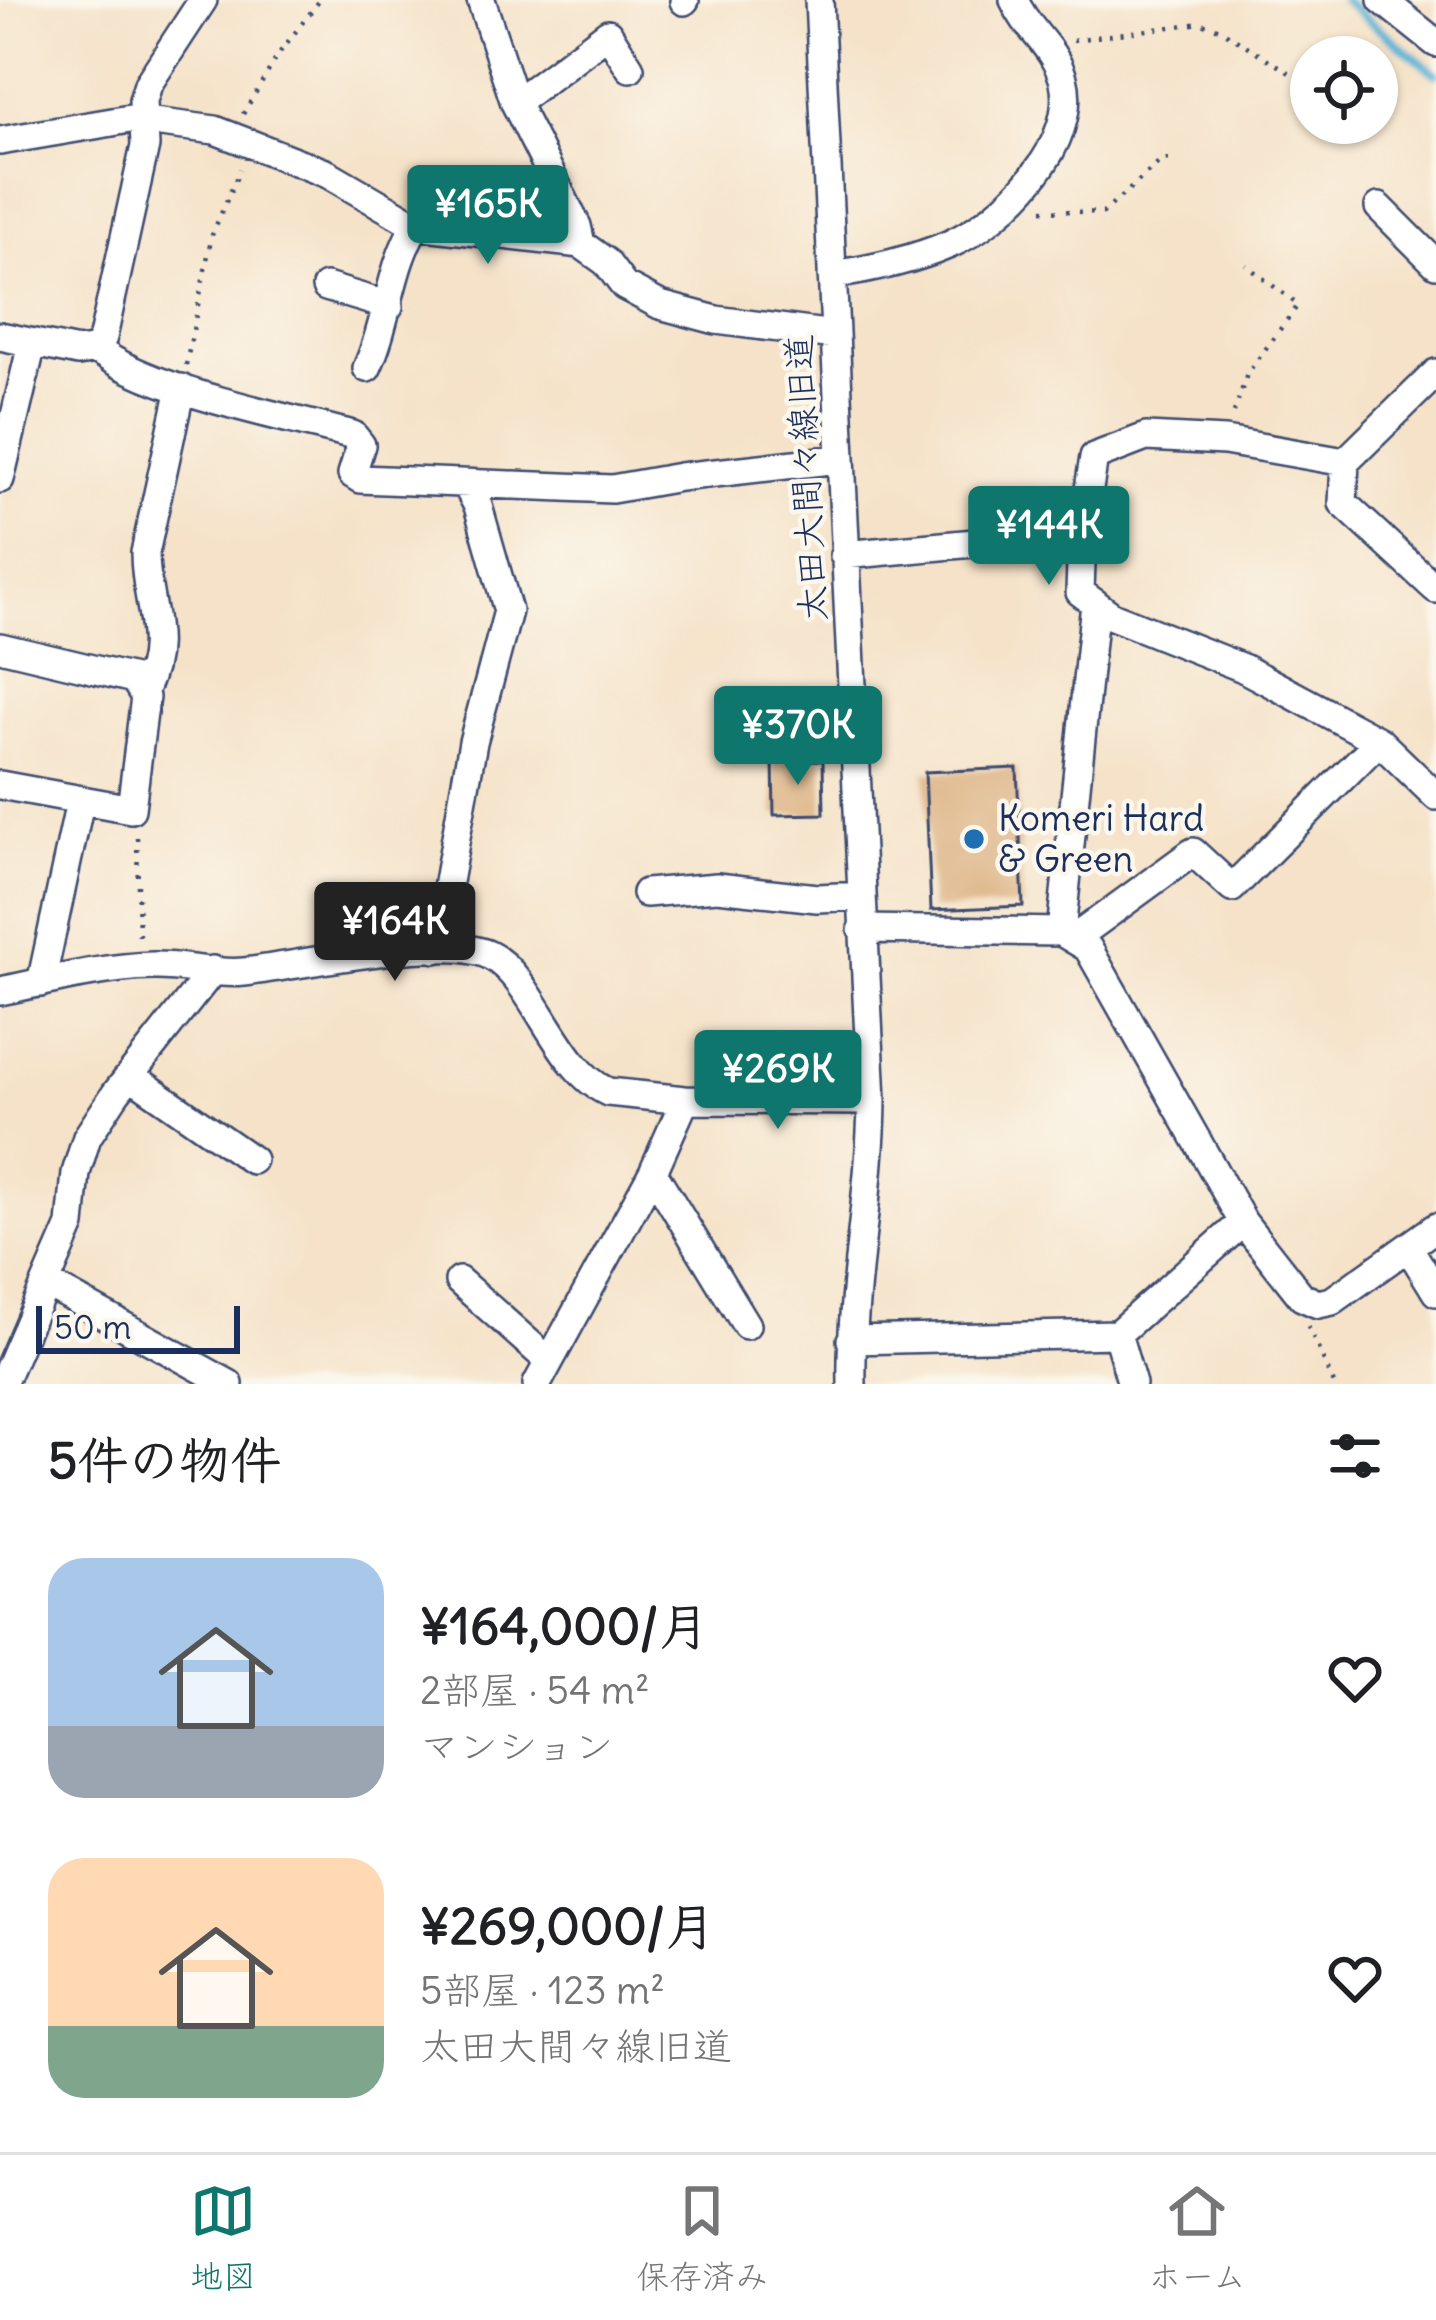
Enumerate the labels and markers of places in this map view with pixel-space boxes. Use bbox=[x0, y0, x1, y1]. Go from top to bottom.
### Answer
pin: ¥165K bbox=[404, 165, 572, 267]
pin: ¥144K bbox=[965, 486, 1133, 588]
pin: ¥370K bbox=[714, 686, 882, 788]
place label: Komeri Hard & Green bbox=[998, 796, 1204, 882]
marker: Komeri Hard & Green bbox=[961, 826, 987, 852]
pin: ¥164K bbox=[311, 882, 479, 984]
pin: ¥269K bbox=[694, 1030, 862, 1132]

